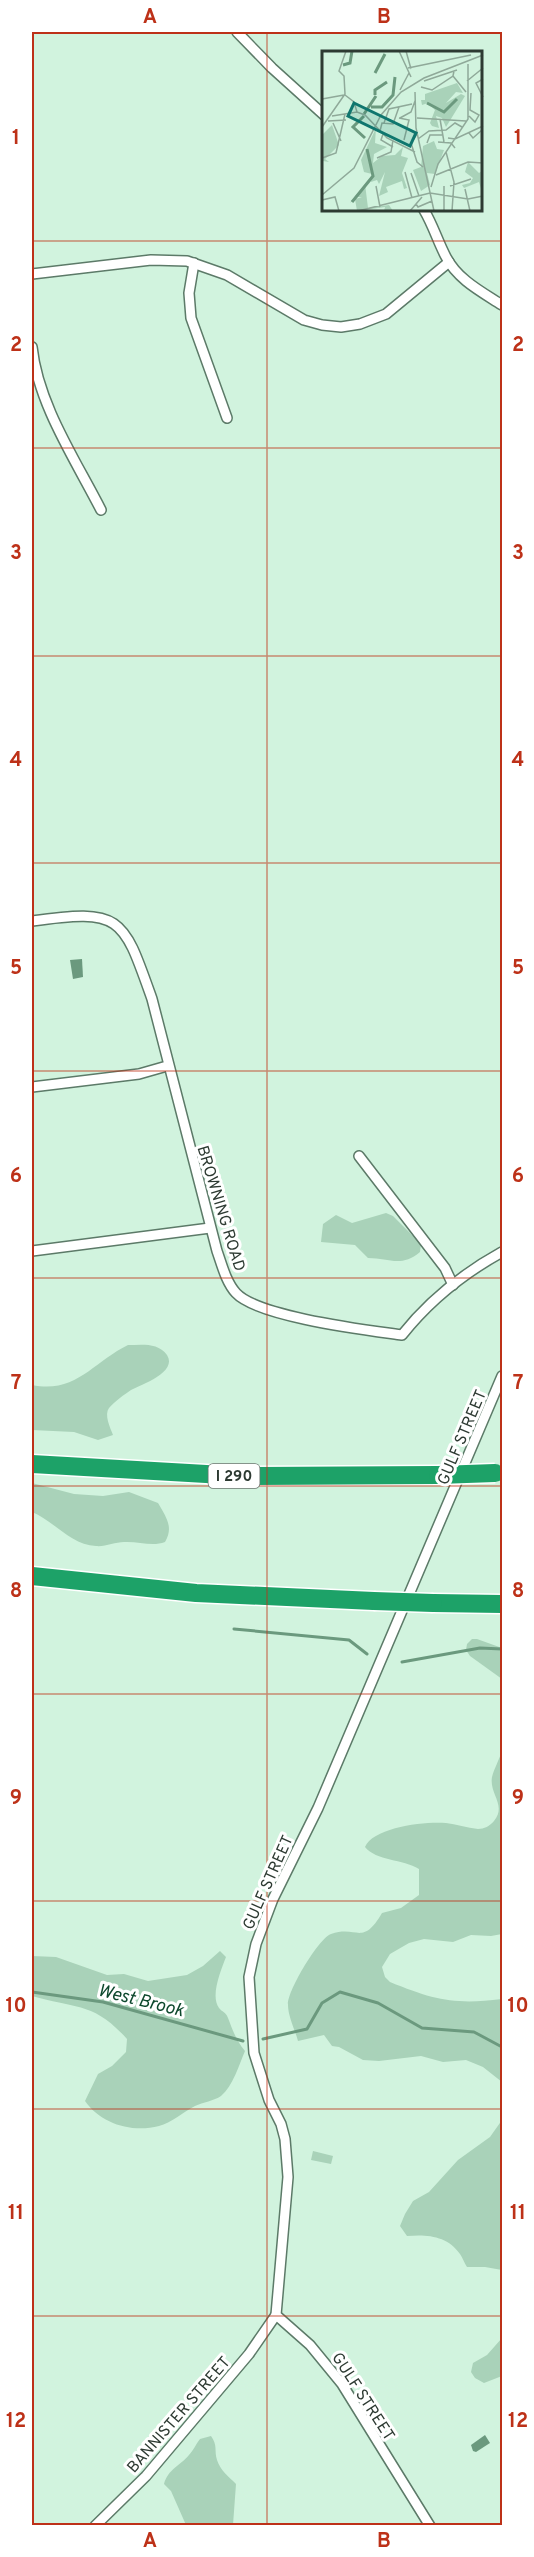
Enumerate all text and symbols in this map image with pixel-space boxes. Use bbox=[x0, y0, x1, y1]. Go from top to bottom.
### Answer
text: A bbox=[143, 5, 157, 31]
text: B bbox=[377, 5, 391, 31]
inset map bbox=[322, 51, 483, 212]
text: 1 bbox=[12, 126, 20, 152]
text: 1 bbox=[514, 126, 522, 152]
text: 2 bbox=[10, 333, 22, 359]
text: 2 bbox=[512, 333, 524, 359]
text: 3 bbox=[10, 541, 22, 567]
text: 3 bbox=[512, 541, 524, 567]
text: 4 bbox=[10, 748, 22, 774]
text: 4 bbox=[512, 748, 524, 774]
text: 5 bbox=[10, 956, 22, 982]
text: 5 bbox=[512, 956, 524, 982]
street label: BROWNING ROAD bbox=[191, 1143, 249, 1274]
text: 6 bbox=[10, 1164, 22, 1190]
text: 6 bbox=[512, 1164, 524, 1190]
text: 7 bbox=[11, 1371, 21, 1397]
text: 7 bbox=[513, 1371, 523, 1397]
street label: GULF STREET bbox=[434, 1387, 492, 1488]
road number: I 290 bbox=[208, 1464, 260, 1488]
text: 8 bbox=[10, 1579, 22, 1605]
text: 8 bbox=[512, 1579, 524, 1605]
text: 9 bbox=[10, 1786, 22, 1812]
text: 9 bbox=[512, 1786, 524, 1812]
street label: GULF STREET bbox=[239, 1832, 299, 1933]
water label: West Brook bbox=[95, 1980, 187, 2023]
text: 10 bbox=[5, 1994, 27, 2020]
text: 10 bbox=[507, 1994, 529, 2020]
text: 11 bbox=[8, 2201, 24, 2227]
text: 11 bbox=[510, 2201, 526, 2227]
street label: GULF STREET bbox=[326, 2349, 398, 2445]
street label: BANNISTER STREET bbox=[124, 2353, 235, 2478]
text: 12 bbox=[6, 2409, 26, 2435]
text: 12 bbox=[508, 2409, 528, 2435]
text: A bbox=[143, 2529, 157, 2555]
text: B bbox=[377, 2529, 391, 2555]

